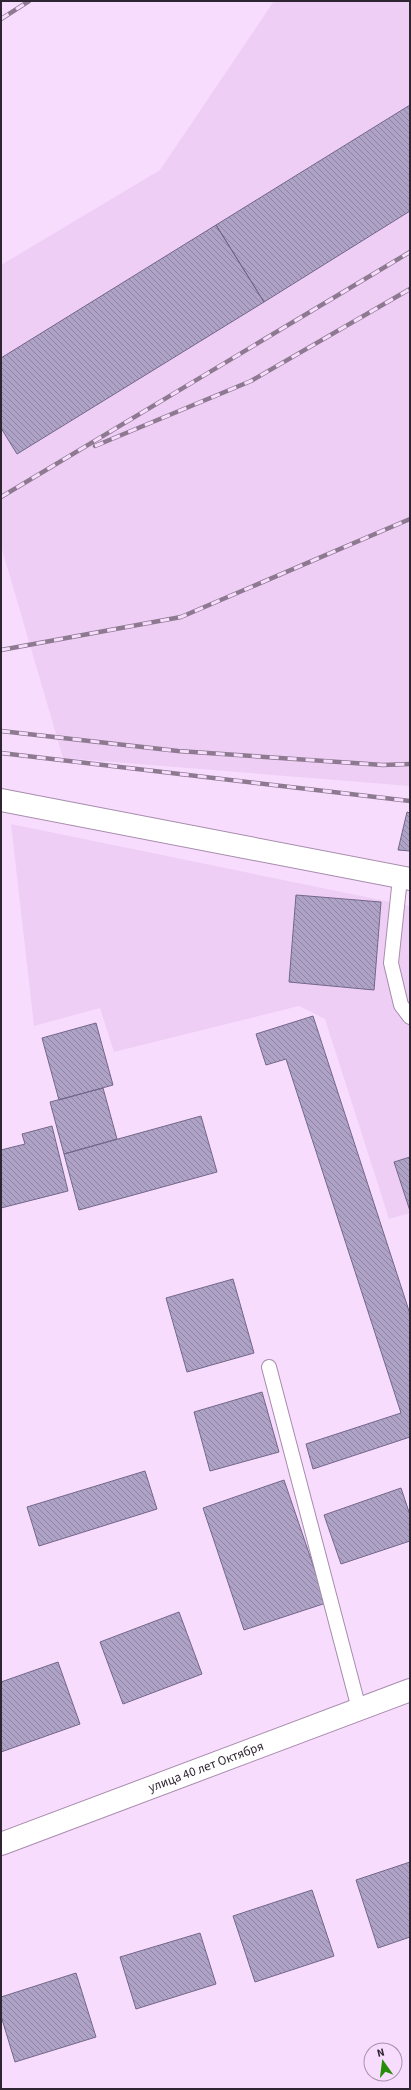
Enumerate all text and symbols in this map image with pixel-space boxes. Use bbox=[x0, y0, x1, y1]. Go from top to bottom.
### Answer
street label: улица 40 лет Октября bbox=[146, 1737, 266, 1797]
north arrow bbox=[363, 2042, 403, 2082]
text: N bbox=[375, 2045, 386, 2061]

